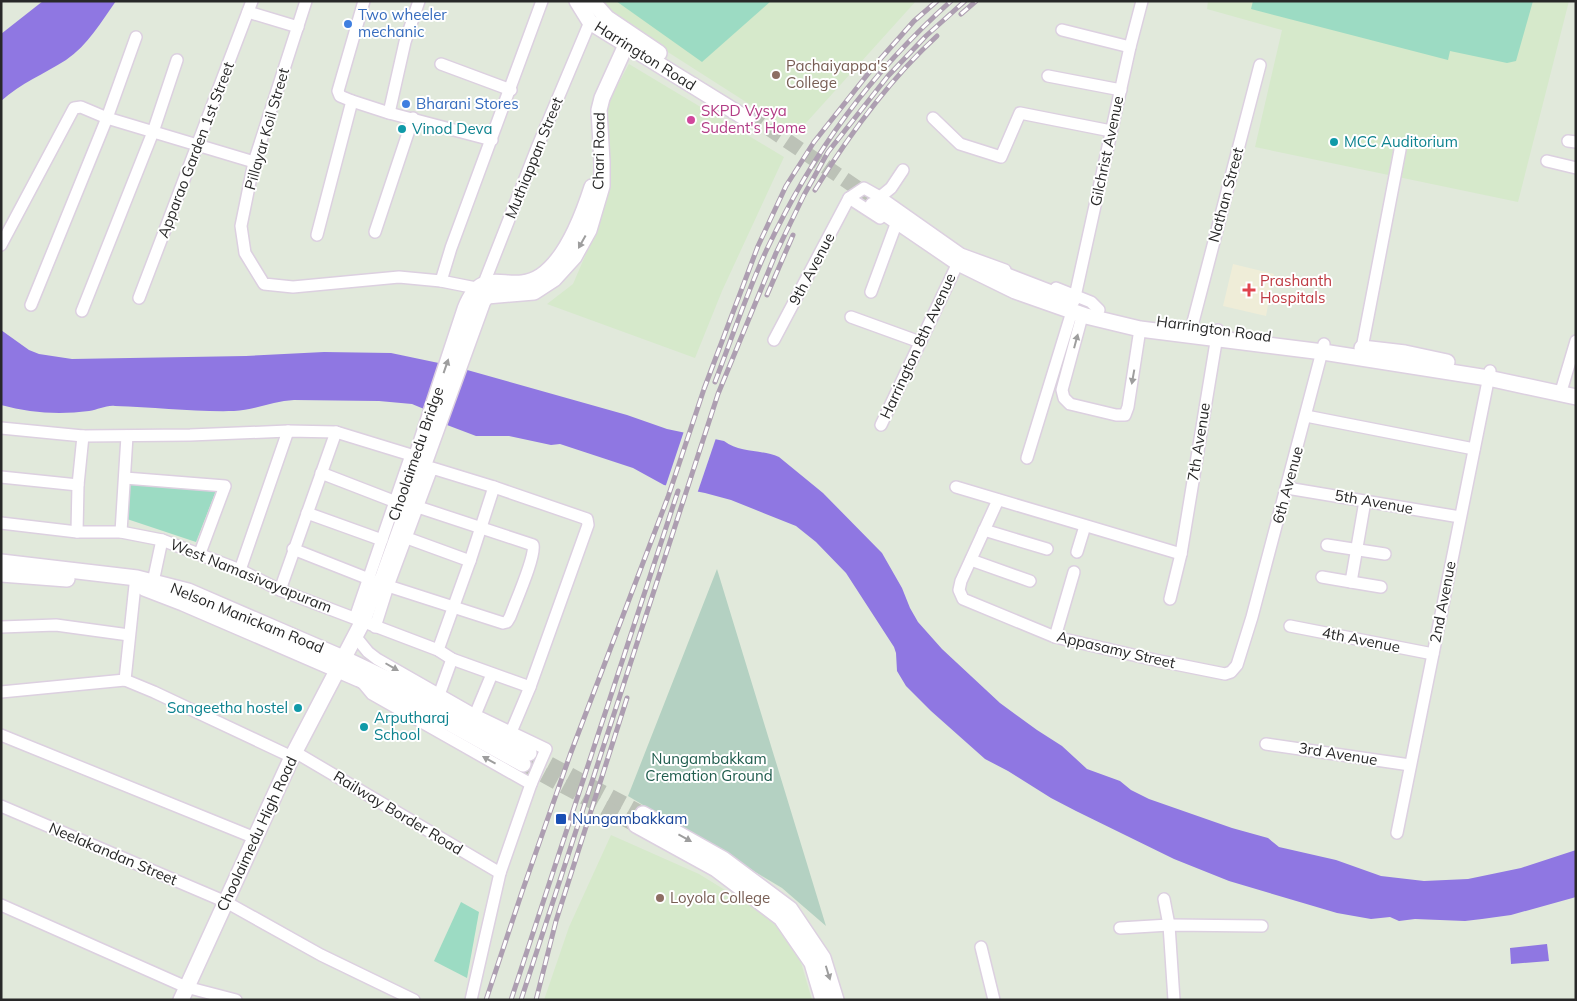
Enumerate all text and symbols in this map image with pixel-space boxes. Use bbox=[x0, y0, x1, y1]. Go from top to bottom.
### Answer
place label: Two wheeler mechanic bbox=[358, 5, 447, 41]
street label: Harrington Road bbox=[591, 17, 699, 94]
marker: Two wheeler mechanic bbox=[342, 18, 354, 30]
place label: Pachaiyappa's College bbox=[786, 56, 888, 92]
street label: Apparao Garden 1st Street bbox=[153, 59, 238, 241]
street label: Pillayar Koil Street bbox=[240, 66, 293, 192]
marker: Pachaiyappa's College bbox=[770, 69, 782, 81]
place label: Bharani Stores bbox=[416, 94, 519, 113]
street label: Muthiappan Street bbox=[501, 94, 567, 221]
street label: Gilchrist Avenue bbox=[1086, 94, 1127, 208]
marker: Bharani Stores bbox=[400, 98, 412, 110]
place label: SKPD Vysya Sudent's Home bbox=[701, 101, 806, 137]
street label: Chari Road bbox=[588, 112, 609, 190]
marker: SKPD Vysya Sudent's Home bbox=[685, 114, 697, 126]
place label: Vinod Deva bbox=[412, 119, 492, 138]
marker: Vinod Deva bbox=[396, 123, 408, 135]
place label: MCC Auditorium bbox=[1344, 132, 1458, 151]
marker: MCC Auditorium bbox=[1328, 136, 1340, 148]
street label: Nathan Street bbox=[1204, 145, 1247, 244]
street label: 9th Avenue bbox=[785, 229, 839, 308]
one-way arrow bbox=[578, 234, 586, 249]
street label: Harrington 8th Avenue bbox=[875, 270, 960, 422]
place label: Prashanth Hospitals bbox=[1260, 271, 1332, 307]
marker: Prashanth Hospitals bbox=[1242, 283, 1256, 297]
street label: Harrington Road bbox=[1155, 311, 1273, 346]
one-way arrow bbox=[1072, 333, 1080, 348]
one-way arrow bbox=[443, 358, 450, 373]
one-way arrow bbox=[1128, 369, 1136, 385]
street label: Choolaimedu Bridge bbox=[384, 384, 447, 523]
street label: 7th Avenue bbox=[1183, 401, 1214, 483]
street label: 6th Avenue bbox=[1268, 444, 1307, 526]
street label: 5th Avenue bbox=[1333, 485, 1415, 518]
street label: West Namasivayapuram bbox=[168, 534, 335, 617]
street label: 2nd Avenue bbox=[1425, 559, 1460, 644]
street label: Nelson Manickam Road bbox=[168, 578, 327, 657]
street label: 4th Avenue bbox=[1320, 623, 1402, 656]
street label: Appasamy Street bbox=[1055, 627, 1177, 672]
one-way arrow bbox=[385, 663, 398, 672]
place label: Sangeetha hostel bbox=[167, 698, 288, 717]
marker: Sangeetha hostel bbox=[292, 702, 304, 714]
place label: Arputharaj School bbox=[374, 708, 449, 744]
marker: Arputharaj School bbox=[358, 721, 370, 733]
street label: 3rd Avenue bbox=[1297, 738, 1379, 769]
park label: Nungambakkam Cremation Ground bbox=[645, 749, 773, 785]
street label: Choolaimedu High Road bbox=[212, 753, 301, 914]
one-way arrow bbox=[481, 756, 496, 764]
street label: Railway Border Road bbox=[330, 766, 466, 859]
place label: Nungambakkam bbox=[572, 809, 687, 828]
marker: Nungambakkam bbox=[554, 812, 568, 826]
street label: Neelakandan Street bbox=[46, 818, 180, 889]
one-way arrow bbox=[678, 834, 693, 842]
place label: Loyola College bbox=[670, 888, 770, 907]
marker: Loyola College bbox=[654, 892, 666, 904]
one-way arrow bbox=[824, 966, 832, 981]

